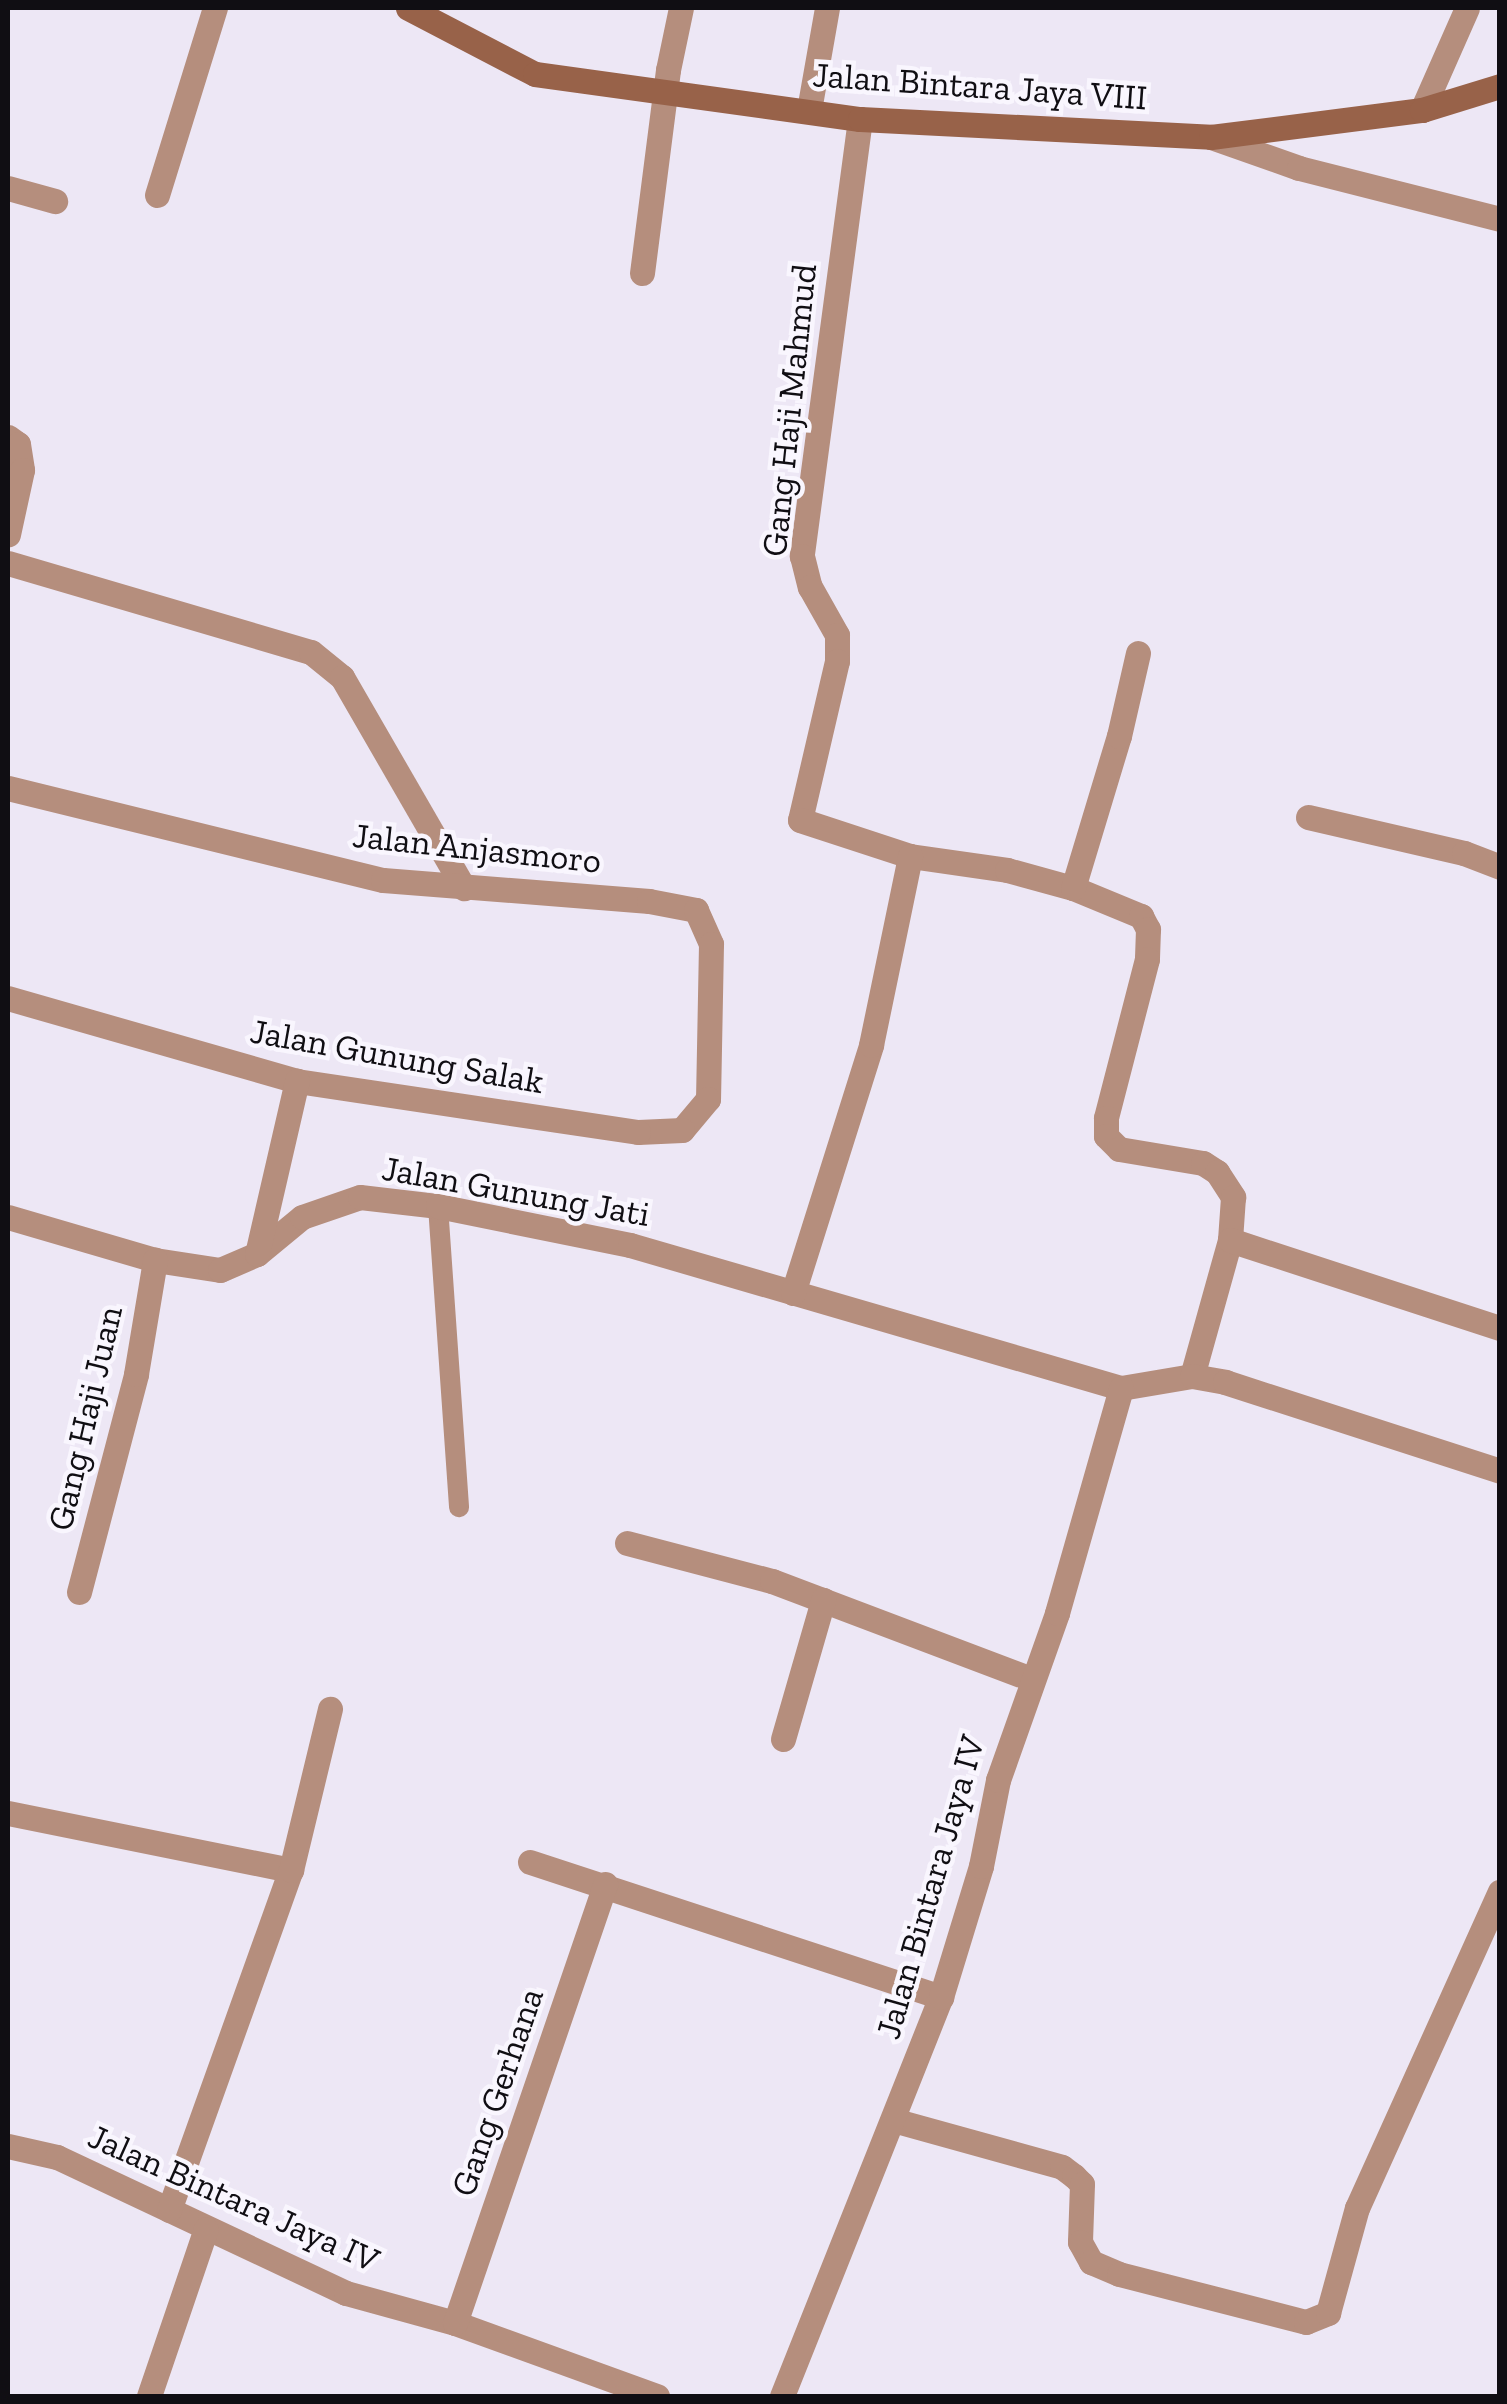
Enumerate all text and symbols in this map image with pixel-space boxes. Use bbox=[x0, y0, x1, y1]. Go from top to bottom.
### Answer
street label: Jalan Bintara Jaya VIII bbox=[810, 53, 1150, 119]
street label: Gang Haji Mahmud bbox=[753, 262, 825, 558]
street label: Jalan Anjasmoro bbox=[350, 814, 604, 882]
street label: Jalan Gunung Salak bbox=[247, 1010, 547, 1102]
street label: Jalan Gunung Jati bbox=[379, 1147, 653, 1235]
street label: Gang Haji Juan bbox=[39, 1301, 131, 1535]
street label: Jalan Bintara Jaya IV bbox=[866, 1730, 994, 2044]
street label: Gang Gerhana bbox=[442, 1983, 552, 2201]
street label: Jalan Bintara Jaya IV bbox=[82, 2115, 386, 2281]

